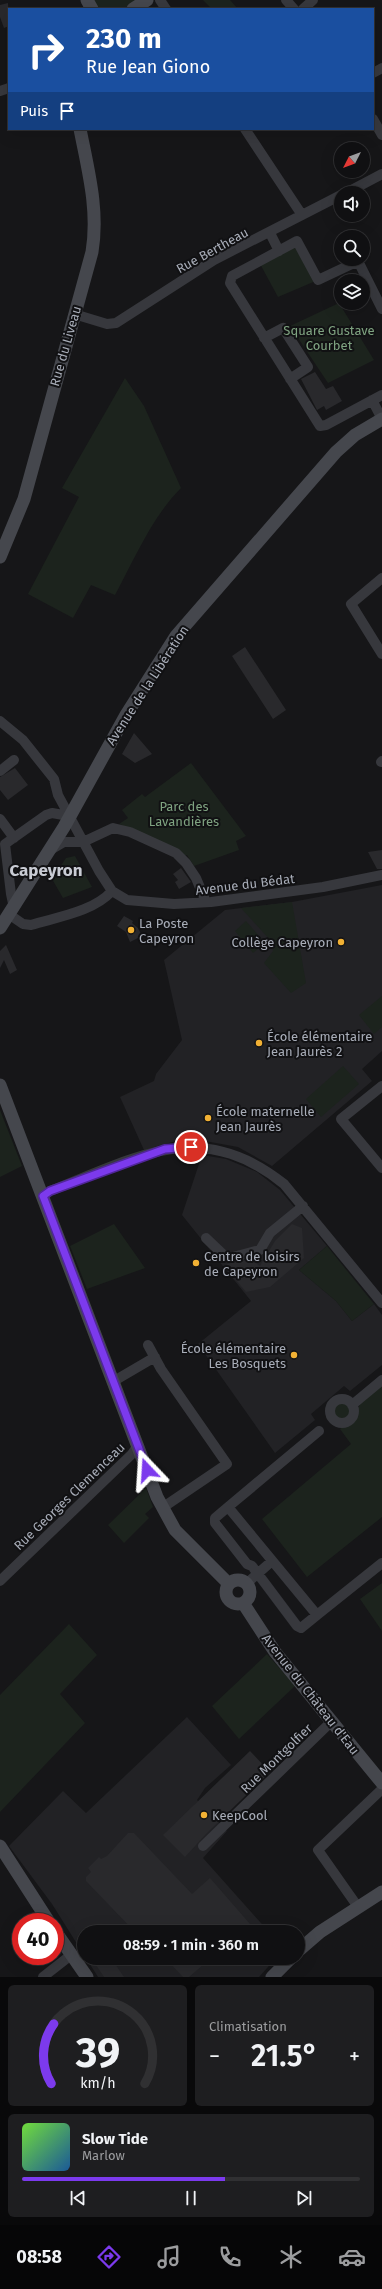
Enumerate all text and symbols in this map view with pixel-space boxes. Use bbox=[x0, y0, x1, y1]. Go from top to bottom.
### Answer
text: 230 m bbox=[86, 22, 162, 55]
icon: right bbox=[20, 24, 72, 76]
text: Rue Jean Giono bbox=[86, 56, 210, 78]
icon: arrive bbox=[56, 100, 78, 122]
text: Puis bbox=[20, 102, 48, 120]
north arrow bbox=[334, 142, 370, 178]
map controls bbox=[334, 142, 370, 310]
button: sound bbox=[334, 186, 370, 222]
street label: Rue Bertheau bbox=[174, 225, 251, 276]
button: search bbox=[334, 230, 370, 266]
button: layers bbox=[334, 274, 370, 310]
street label: Rue du Liveau bbox=[47, 304, 84, 388]
park label: Square Gustave Courbet bbox=[283, 323, 375, 353]
street label: Avenue de la Libération bbox=[103, 623, 192, 748]
park label: Parc des Lavandières bbox=[149, 799, 219, 829]
district label: Capeyron bbox=[9, 860, 83, 881]
street label: Avenue du Bédat bbox=[195, 871, 296, 898]
place label: La Poste Capeyron bbox=[139, 916, 194, 946]
marker: La Poste Capeyron bbox=[126, 925, 136, 935]
place label: Collège Capeyron bbox=[231, 935, 333, 950]
marker: Collège Capeyron bbox=[336, 937, 346, 947]
place label: École élémentaire Jean Jaurès 2 bbox=[267, 1029, 372, 1059]
marker: École élémentaire Jean Jaurès 2 bbox=[254, 1038, 264, 1048]
place label: École maternelle Jean Jaurès bbox=[216, 1104, 315, 1134]
marker: École maternelle Jean Jaurès bbox=[203, 1113, 213, 1123]
pin bbox=[174, 1130, 208, 1164]
icon: arrive bbox=[180, 1136, 202, 1158]
place label: Centre de loisirs de Capeyron bbox=[204, 1249, 300, 1279]
marker: Centre de loisirs de Capeyron bbox=[191, 1258, 201, 1268]
place label: École élémentaire Les Bosquets bbox=[181, 1341, 286, 1371]
marker: École élémentaire Les Bosquets bbox=[289, 1350, 299, 1360]
street label: Rue Georges Clemenceau bbox=[11, 1439, 128, 1553]
position arrow bbox=[126, 1449, 168, 1491]
street label: Avenue du Château d'Eau bbox=[259, 1631, 362, 1758]
street label: Rue Montgolfier bbox=[238, 1721, 315, 1796]
place label: KeepCool bbox=[212, 1808, 268, 1823]
marker: KeepCool bbox=[199, 1810, 209, 1820]
speed limit sign: 40 bbox=[12, 1913, 64, 1965]
text: 08:59 · 1 min · 360 m bbox=[123, 1936, 259, 1954]
text: Climatisation bbox=[209, 2019, 287, 2034]
text: 39 bbox=[74, 2027, 120, 2077]
text: 21.5° bbox=[251, 2038, 318, 2074]
text: − bbox=[209, 2043, 220, 2070]
text: + bbox=[349, 2043, 360, 2070]
text: km/h bbox=[80, 2074, 115, 2091]
text: Slow Tide bbox=[82, 2130, 148, 2148]
text: Marlow bbox=[82, 2148, 125, 2163]
icon: previous bbox=[67, 2187, 89, 2209]
icon: pause bbox=[180, 2187, 202, 2209]
icon: next bbox=[293, 2187, 315, 2209]
icon: directions bbox=[95, 2243, 123, 2271]
icon: music bbox=[155, 2243, 183, 2271]
icon: phone bbox=[216, 2243, 244, 2271]
icon: climate bbox=[277, 2243, 305, 2271]
icon: car bbox=[338, 2243, 366, 2271]
text: 08:58 bbox=[16, 2246, 62, 2268]

